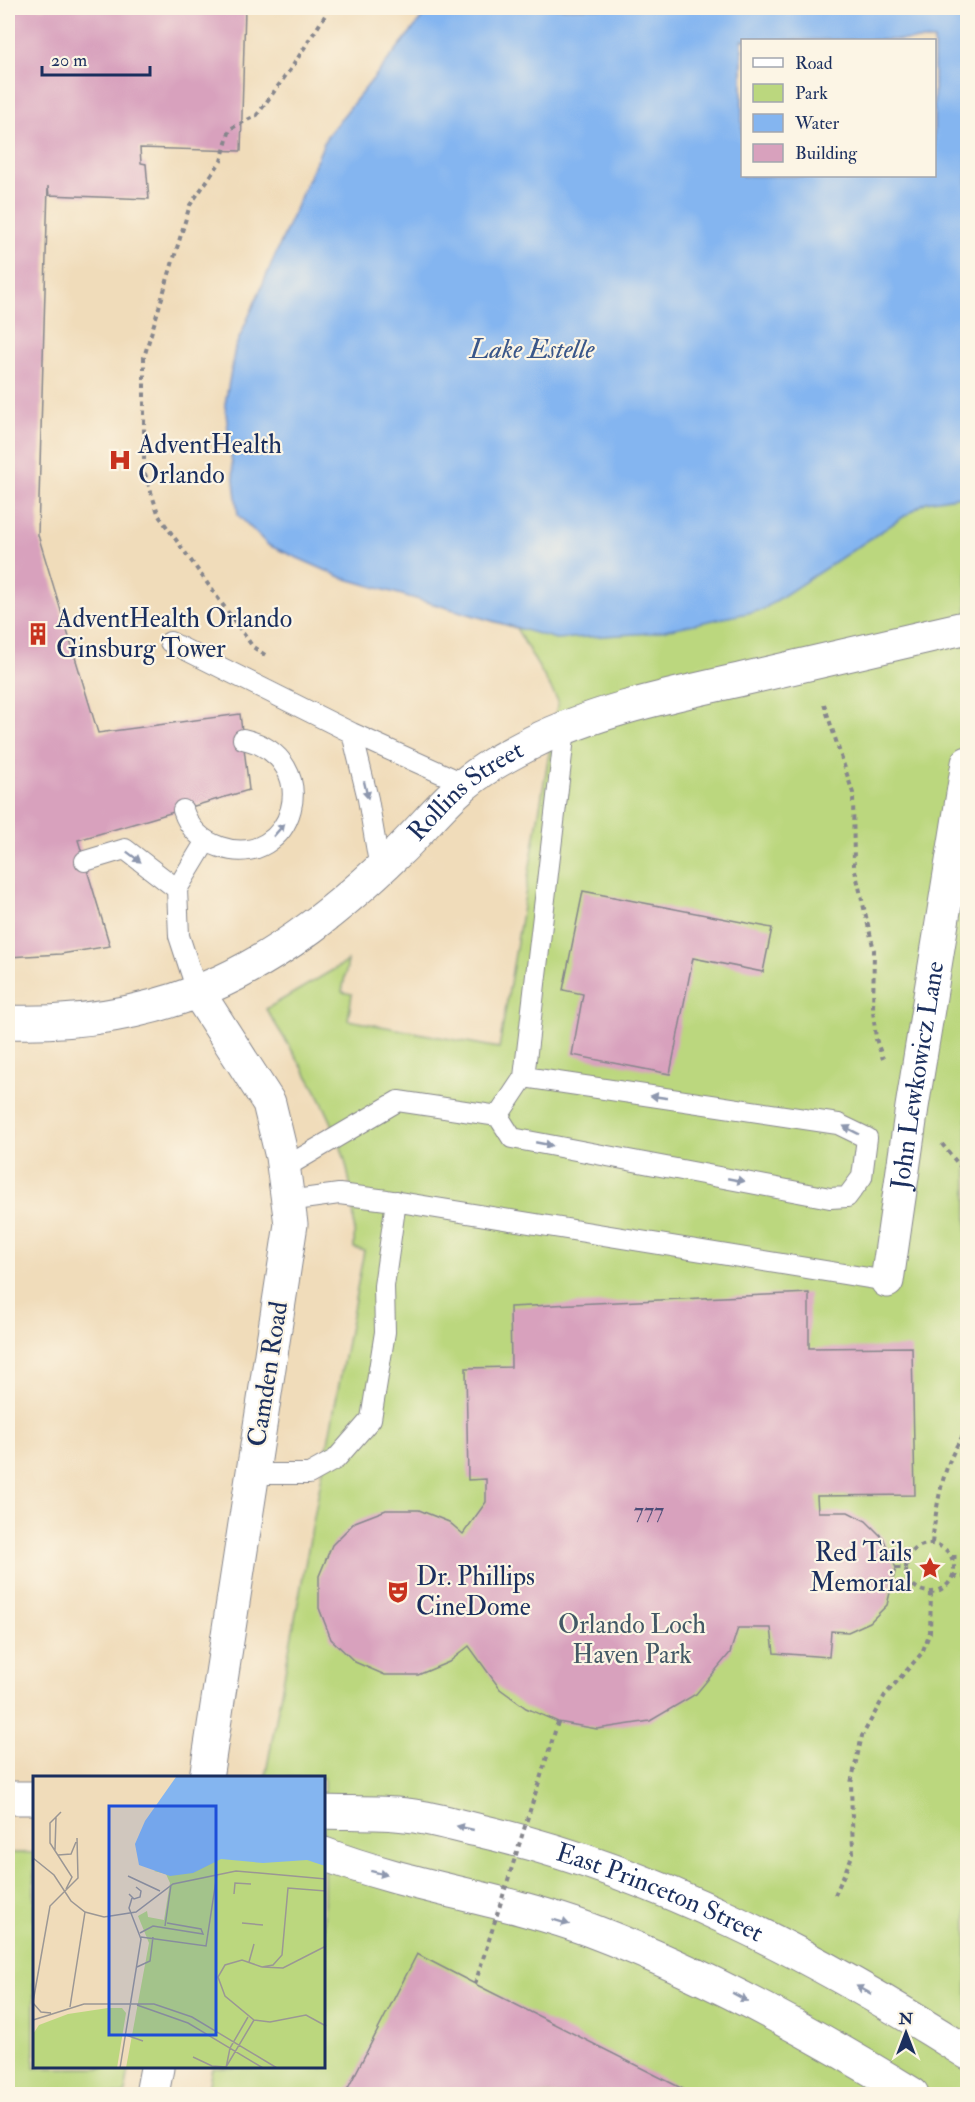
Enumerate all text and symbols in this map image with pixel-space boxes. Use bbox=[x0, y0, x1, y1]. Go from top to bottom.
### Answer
scale bar bbox=[42, 39, 150, 77]
legend bbox=[741, 39, 936, 177]
text: 20 m bbox=[51, 49, 87, 72]
text: Road bbox=[795, 52, 833, 75]
text: Park bbox=[795, 82, 828, 105]
text: Water bbox=[794, 112, 839, 135]
text: Building bbox=[795, 142, 858, 165]
water label: Lake Estelle bbox=[469, 333, 595, 366]
place label: AdventHealth Orlando bbox=[137, 429, 282, 491]
hospital icon: AdventHealth Orlando bbox=[107, 447, 133, 473]
place label: AdventHealth Orlando Ginsburg Tower bbox=[55, 603, 292, 665]
building icon: AdventHealth Orlando Ginsburg Tower bbox=[25, 621, 51, 647]
street label: Rollins Street bbox=[401, 734, 529, 848]
one-way arrow bbox=[361, 781, 371, 800]
one-way arrow bbox=[273, 822, 286, 838]
one-way arrow bbox=[127, 850, 142, 862]
street label: John Lewkowicz Lane bbox=[884, 959, 951, 1192]
one-way arrow bbox=[650, 1092, 669, 1101]
one-way arrow bbox=[842, 1125, 859, 1135]
one-way arrow bbox=[535, 1140, 554, 1149]
one-way arrow bbox=[727, 1176, 746, 1185]
street label: Camden Road bbox=[241, 1299, 295, 1449]
house number: 777 bbox=[634, 1497, 664, 1525]
place label: Red Tails Memorial bbox=[810, 1537, 912, 1599]
place icon: Red Tails Memorial bbox=[917, 1555, 943, 1581]
place label: Dr. Phillips CineDome bbox=[416, 1561, 535, 1623]
theatre icon: Dr. Phillips CineDome bbox=[385, 1579, 411, 1605]
park label: Orlando Loch Haven Park bbox=[558, 1609, 706, 1671]
inset map bbox=[33, 1776, 326, 2069]
one-way arrow bbox=[456, 1823, 475, 1832]
street label: East Princeton Street bbox=[552, 1836, 768, 1949]
one-way arrow bbox=[371, 1869, 389, 1878]
one-way arrow bbox=[552, 1918, 570, 1927]
one-way arrow bbox=[855, 1985, 872, 1995]
one-way arrow bbox=[732, 1991, 749, 2001]
north arrow bbox=[876, 2003, 936, 2063]
text: N bbox=[898, 2009, 914, 2029]

